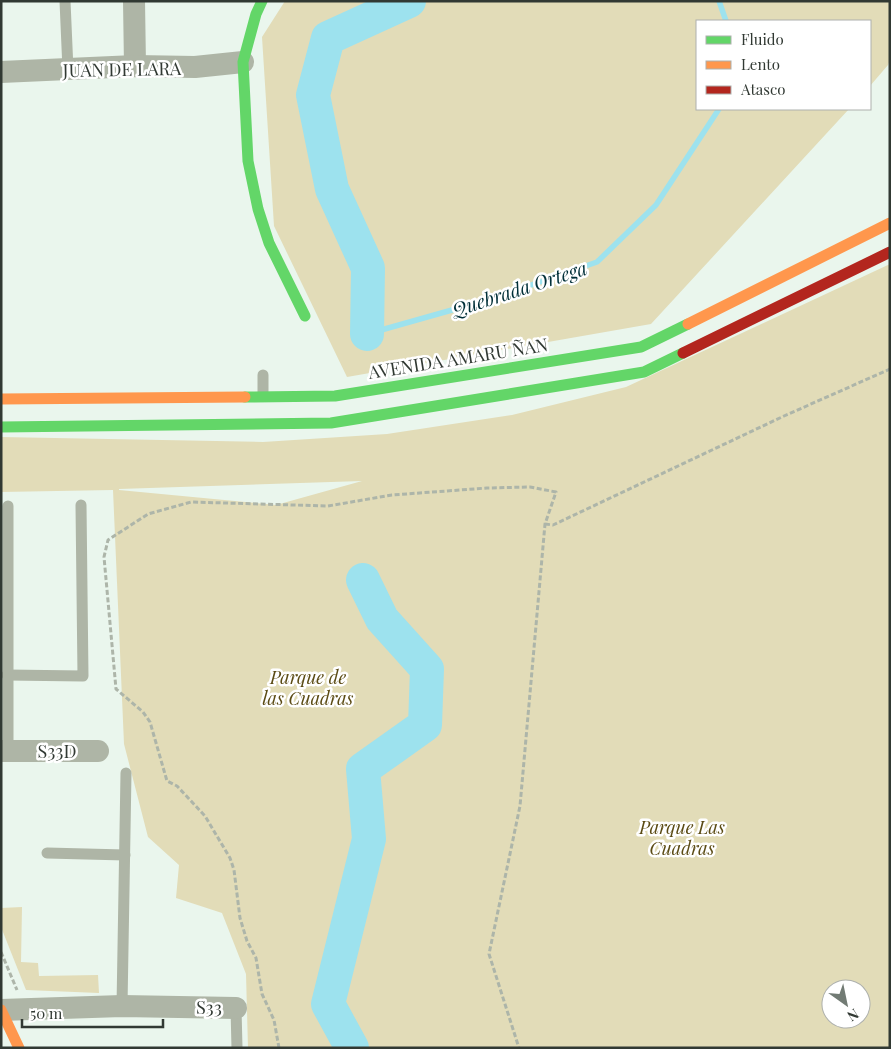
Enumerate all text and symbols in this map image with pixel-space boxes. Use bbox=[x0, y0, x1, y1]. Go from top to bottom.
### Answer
legend bbox=[696, 20, 871, 110]
text: Fluido bbox=[741, 29, 784, 49]
text: Lento bbox=[741, 54, 780, 74]
street label: JUAN DE LARA bbox=[61, 56, 182, 82]
text: Atasco bbox=[740, 79, 785, 99]
water label: Quebrada Ortega bbox=[447, 254, 590, 322]
street label: AVENIDA AMARU ÑAN bbox=[365, 332, 550, 384]
park label: Parque de las Cuadras bbox=[263, 665, 354, 710]
street label: S33D bbox=[38, 739, 76, 763]
park label: Parque Las Cuadras bbox=[638, 815, 725, 860]
north arrow bbox=[821, 979, 871, 1029]
street label: S33 bbox=[196, 995, 222, 1019]
scale bar bbox=[22, 996, 164, 1028]
text: 50 m bbox=[30, 1003, 63, 1023]
text: N bbox=[844, 1005, 863, 1026]

